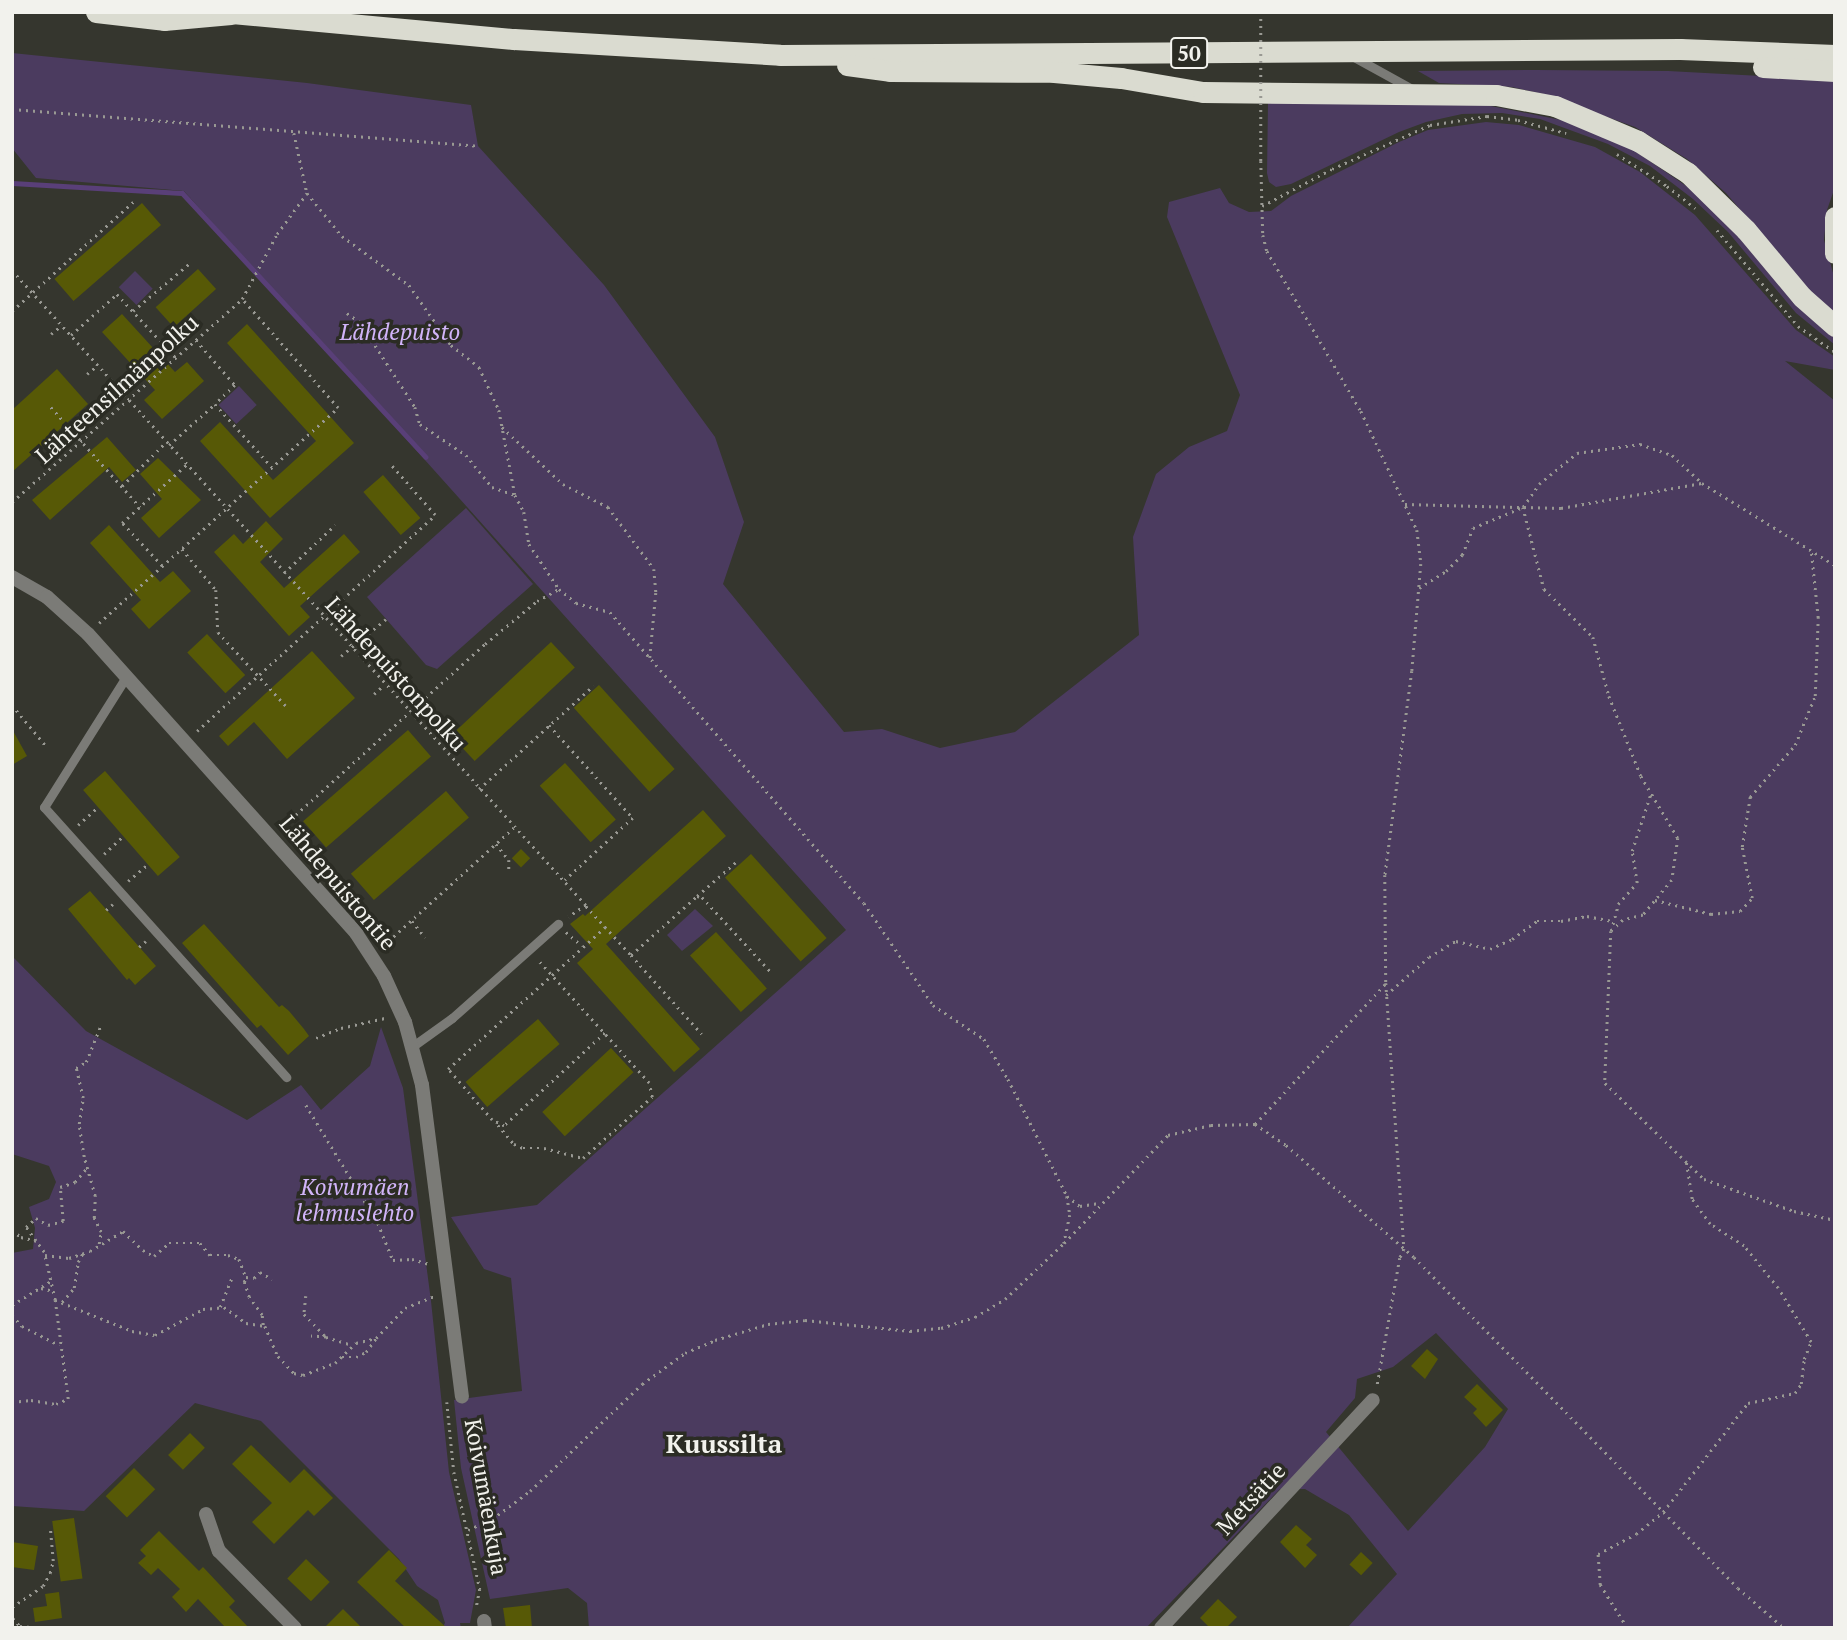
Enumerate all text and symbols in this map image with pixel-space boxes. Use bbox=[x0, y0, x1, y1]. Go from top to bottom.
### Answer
road number: 50 bbox=[1170, 36, 1208, 70]
street label: Lähteensilmänpolku bbox=[30, 309, 204, 469]
park label: Lähdepuisto bbox=[340, 318, 460, 346]
street label: Lähdepuistonpolku bbox=[320, 591, 472, 757]
street label: Lähdepuistontie bbox=[274, 810, 402, 956]
park label: Koivumäen lehmuslehto bbox=[296, 1173, 414, 1227]
street label: Koivumäenkuja bbox=[459, 1417, 513, 1577]
district label: Kuussilta bbox=[666, 1428, 782, 1460]
street label: Metsätie bbox=[1211, 1457, 1291, 1541]

